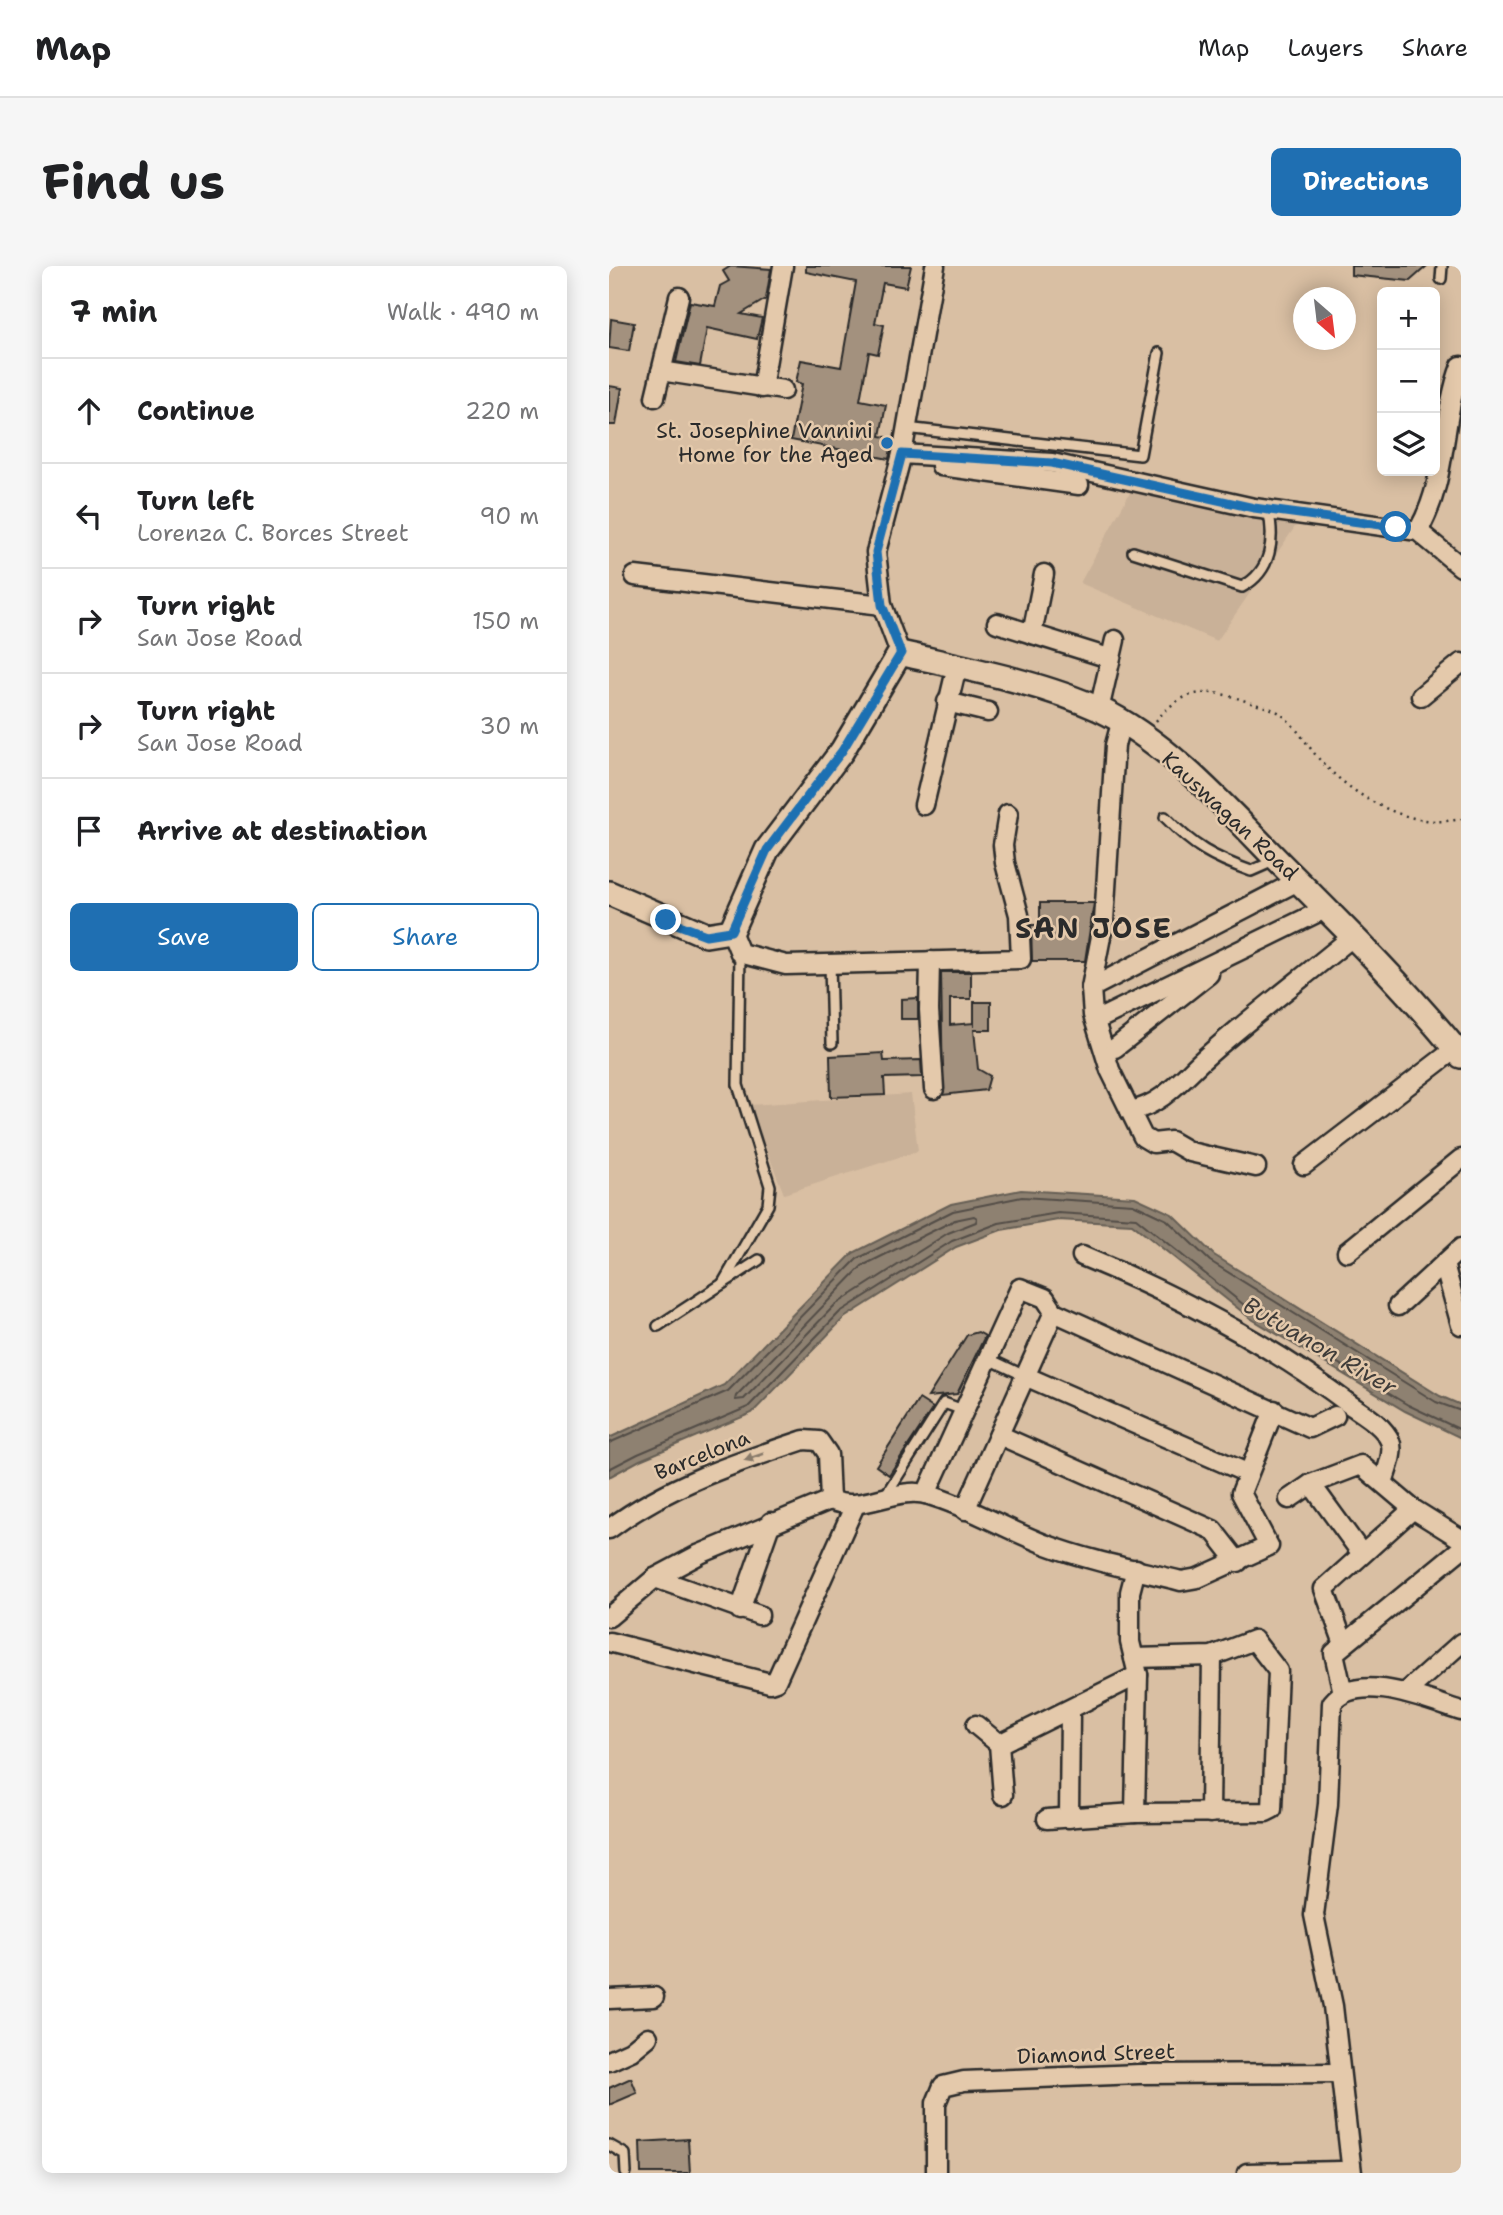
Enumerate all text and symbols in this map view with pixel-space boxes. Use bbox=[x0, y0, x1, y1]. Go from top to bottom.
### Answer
text: Map bbox=[35, 26, 111, 71]
text: Map bbox=[1198, 32, 1249, 64]
text: Layers bbox=[1287, 32, 1364, 64]
text: Share bbox=[1402, 32, 1468, 64]
button: Directions bbox=[1271, 148, 1461, 216]
text: Find us bbox=[42, 149, 225, 215]
north arrow bbox=[1293, 287, 1356, 350]
map controls bbox=[1377, 287, 1440, 476]
button: + bbox=[1377, 287, 1440, 350]
text: 7 min bbox=[70, 291, 157, 332]
text: Walk · 490 m bbox=[387, 297, 539, 327]
button: − bbox=[1377, 350, 1440, 413]
icon: ahead bbox=[70, 392, 108, 430]
text: Continue bbox=[137, 393, 255, 428]
text: 220 m bbox=[465, 396, 539, 426]
button: layers bbox=[1377, 413, 1440, 476]
place label: St. Josephine Vannini Home for the Aged bbox=[656, 417, 873, 469]
marker: St. Josephine Vannini Home for the Aged bbox=[879, 435, 895, 451]
text: Turn left bbox=[137, 483, 254, 518]
icon: left bbox=[70, 497, 108, 535]
text: 90 m bbox=[479, 501, 539, 531]
route start bbox=[1380, 511, 1411, 542]
text: Lorenza C. Borces Street bbox=[137, 518, 409, 548]
text: Turn right bbox=[137, 588, 275, 623]
icon: right bbox=[70, 602, 108, 640]
text: 150 m bbox=[472, 606, 539, 636]
text: San Jose Road bbox=[137, 623, 303, 653]
text: Turn right bbox=[137, 693, 275, 728]
icon: right bbox=[70, 707, 108, 745]
text: 30 m bbox=[480, 711, 539, 741]
text: San Jose Road bbox=[137, 728, 303, 758]
street label: Kauswagan Road bbox=[1156, 745, 1304, 887]
icon: arrive bbox=[70, 812, 108, 850]
text: Arrive at destination bbox=[137, 813, 427, 848]
button: Save bbox=[70, 903, 298, 971]
button: Share bbox=[312, 903, 539, 971]
route end bbox=[650, 904, 681, 935]
district label: SAN JOSE bbox=[1015, 909, 1173, 947]
water label: Butuanon River bbox=[1238, 1290, 1403, 1403]
street label: Barcelona bbox=[650, 1423, 754, 1487]
one-way arrow bbox=[743, 1452, 764, 1463]
street label: Diamond Street bbox=[1016, 2037, 1176, 2071]

